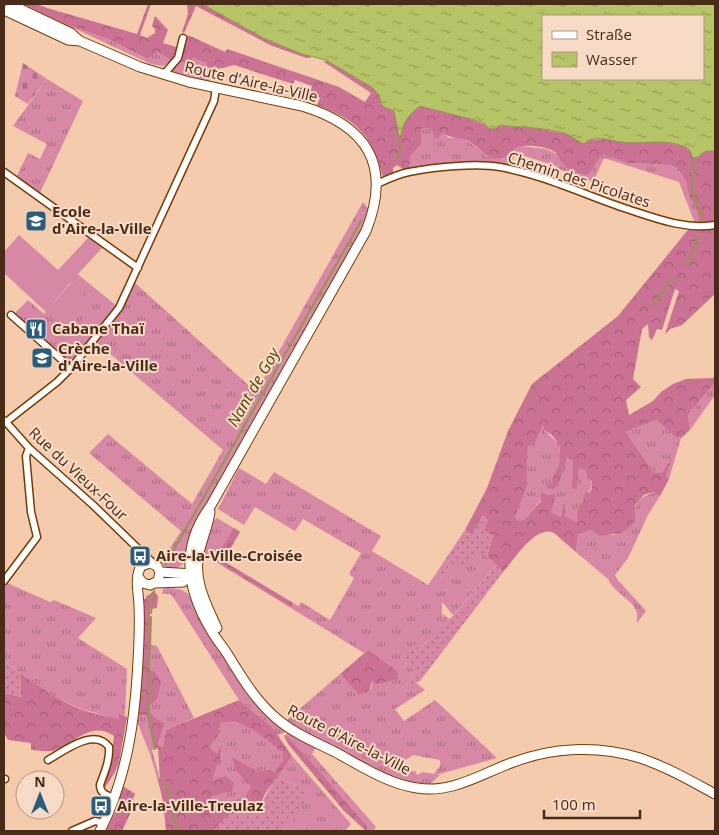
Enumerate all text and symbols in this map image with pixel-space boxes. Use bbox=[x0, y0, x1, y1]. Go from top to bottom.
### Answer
legend bbox=[542, 15, 704, 80]
text: Straße bbox=[586, 24, 632, 44]
text: Wasser bbox=[586, 49, 637, 69]
street label: Route d'Aire-la-Ville bbox=[183, 56, 320, 106]
street label: Chemin des Picolates bbox=[506, 147, 653, 212]
place label: Ecole d'Aire-la-Ville bbox=[52, 201, 152, 238]
school or university icon: Ecole d'Aire-la-Ville bbox=[24, 209, 48, 233]
restaurant icon: Cabane Thaï bbox=[24, 317, 48, 341]
place label: Cabane Thaï bbox=[52, 318, 144, 338]
place label: Crèche d'Aire-la-Ville bbox=[58, 338, 158, 375]
water label: Nant de Goy bbox=[222, 342, 285, 430]
school or university icon: Crèche d'Aire-la-Ville bbox=[30, 346, 54, 370]
street label: Rue du Vieux-Four bbox=[25, 422, 132, 524]
bus stop icon: Aire-la-Ville-Croisée bbox=[128, 544, 152, 568]
place label: Aire-la-Ville-Croisée bbox=[156, 545, 303, 565]
street label: Route d'Aire-la-Ville bbox=[284, 699, 415, 779]
north arrow bbox=[15, 770, 65, 820]
text: N bbox=[34, 772, 46, 791]
scale bar bbox=[544, 788, 640, 820]
bus stop icon: Aire-la-Ville-Treulaz bbox=[89, 794, 113, 818]
text: 100 m bbox=[552, 794, 596, 814]
place label: Aire-la-Ville-Treulaz bbox=[117, 795, 263, 815]

